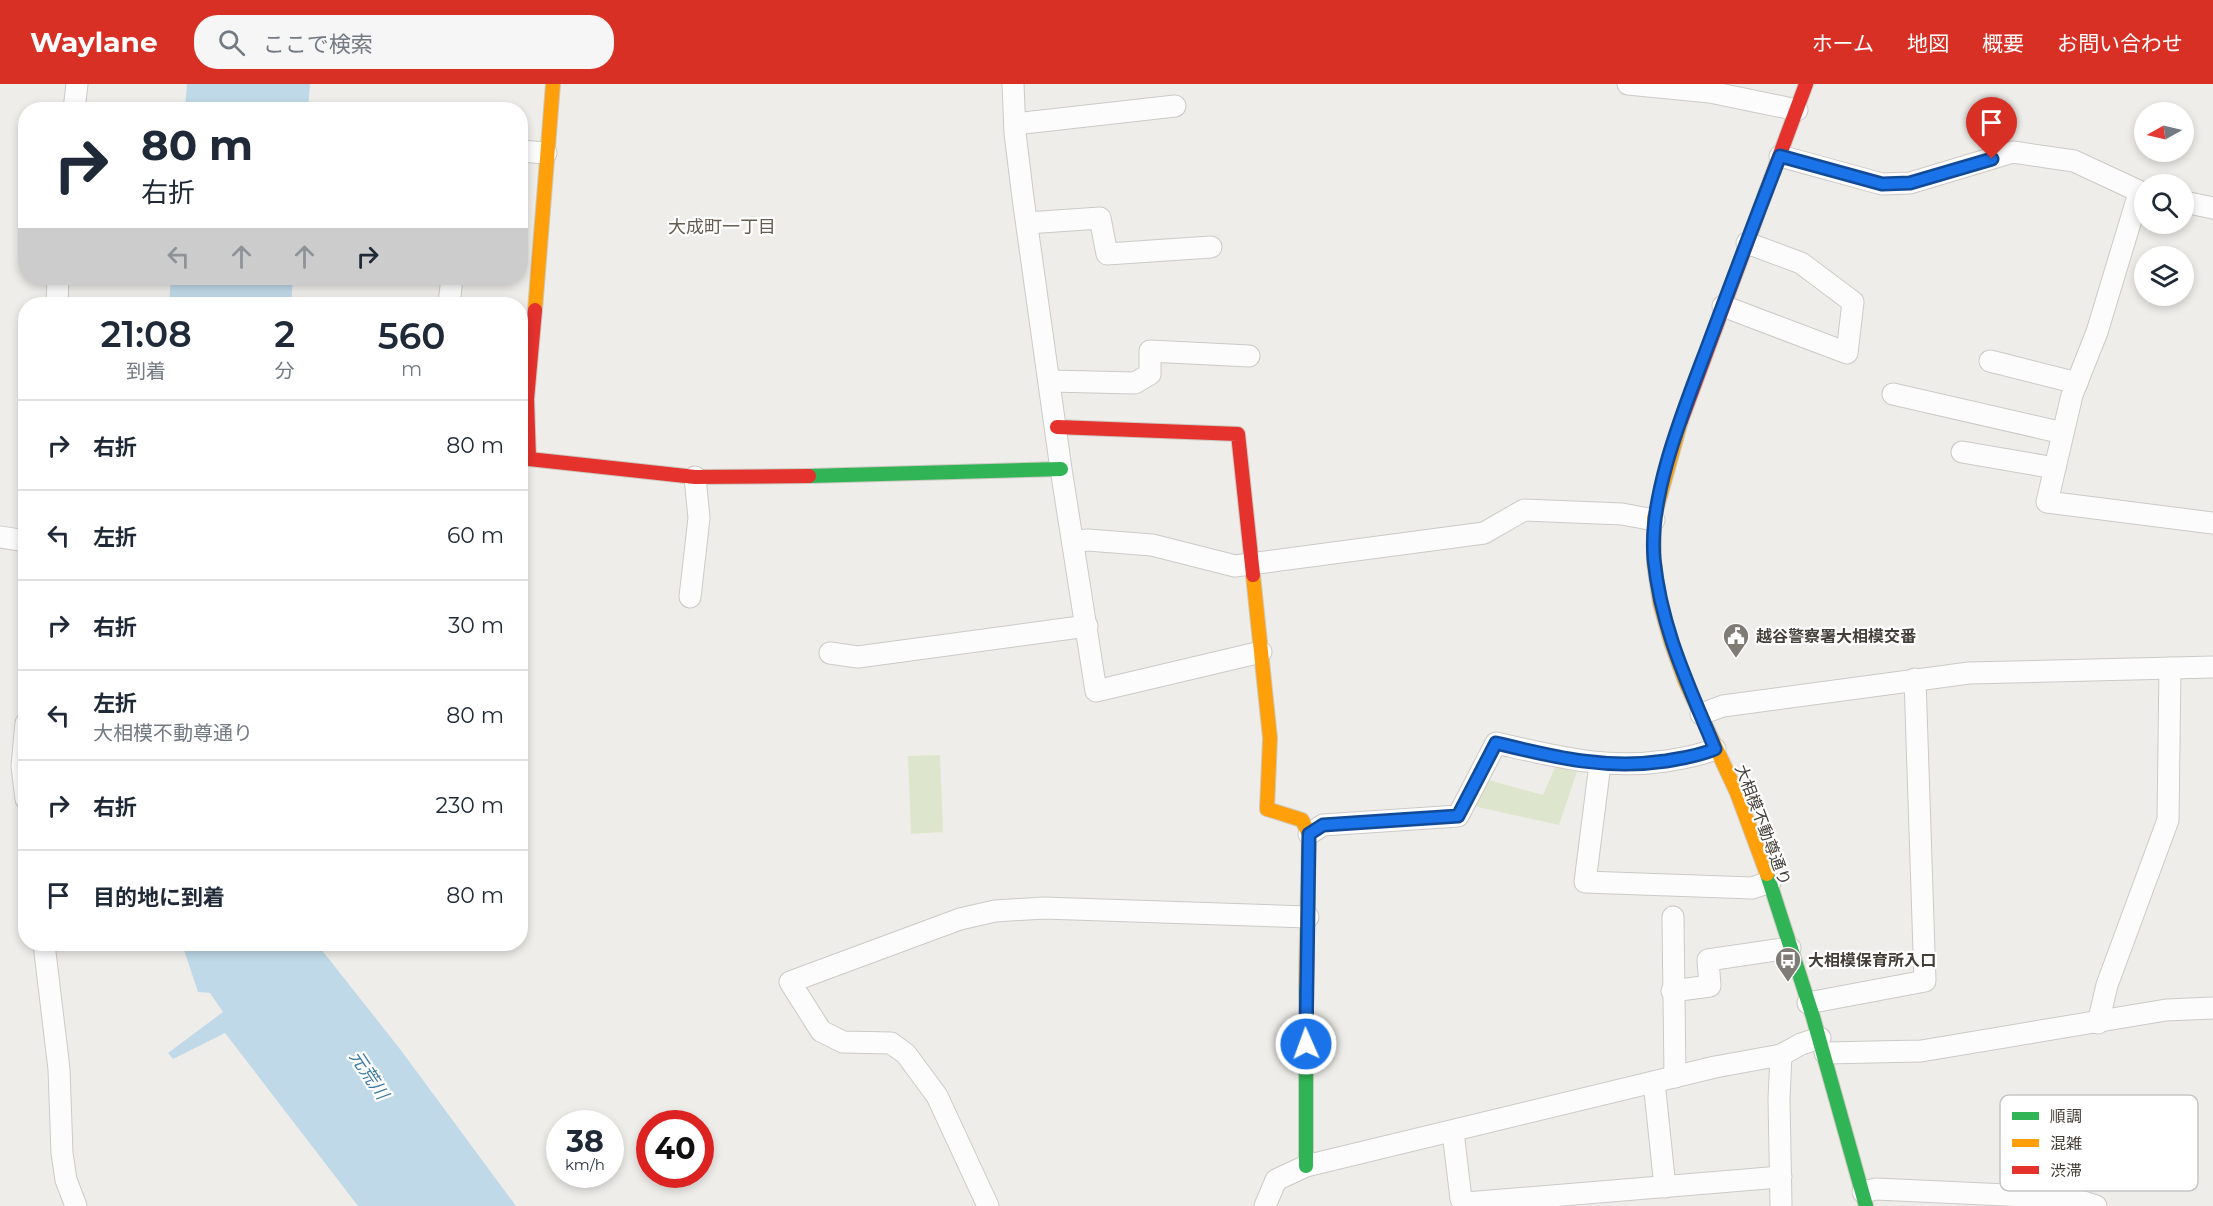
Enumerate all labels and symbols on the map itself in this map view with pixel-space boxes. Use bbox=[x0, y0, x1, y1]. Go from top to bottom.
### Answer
pin bbox=[1966, 97, 2017, 159]
north arrow bbox=[2134, 102, 2194, 162]
district label: 大成町一丁目 bbox=[668, 216, 776, 238]
public building icon: 越谷警察署大相模交番 bbox=[1721, 621, 1751, 659]
place label: 越谷警察署大相模交番 bbox=[1756, 627, 1916, 646]
street label: 大相模不動尊通り bbox=[1731, 762, 1795, 888]
bus stop icon: 大相模保育所入口 bbox=[1773, 945, 1803, 983]
place label: 大相模保育所入口 bbox=[1808, 951, 1936, 970]
position arrow bbox=[1274, 1012, 1338, 1076]
water label: 元荒川 bbox=[345, 1046, 394, 1105]
legend bbox=[2000, 1095, 2198, 1191]
text: 順調 bbox=[2050, 1107, 2082, 1126]
speed limit sign: 40 bbox=[636, 1110, 714, 1188]
text: 混雑 bbox=[2050, 1134, 2082, 1153]
text: 渋滞 bbox=[2050, 1161, 2082, 1180]

